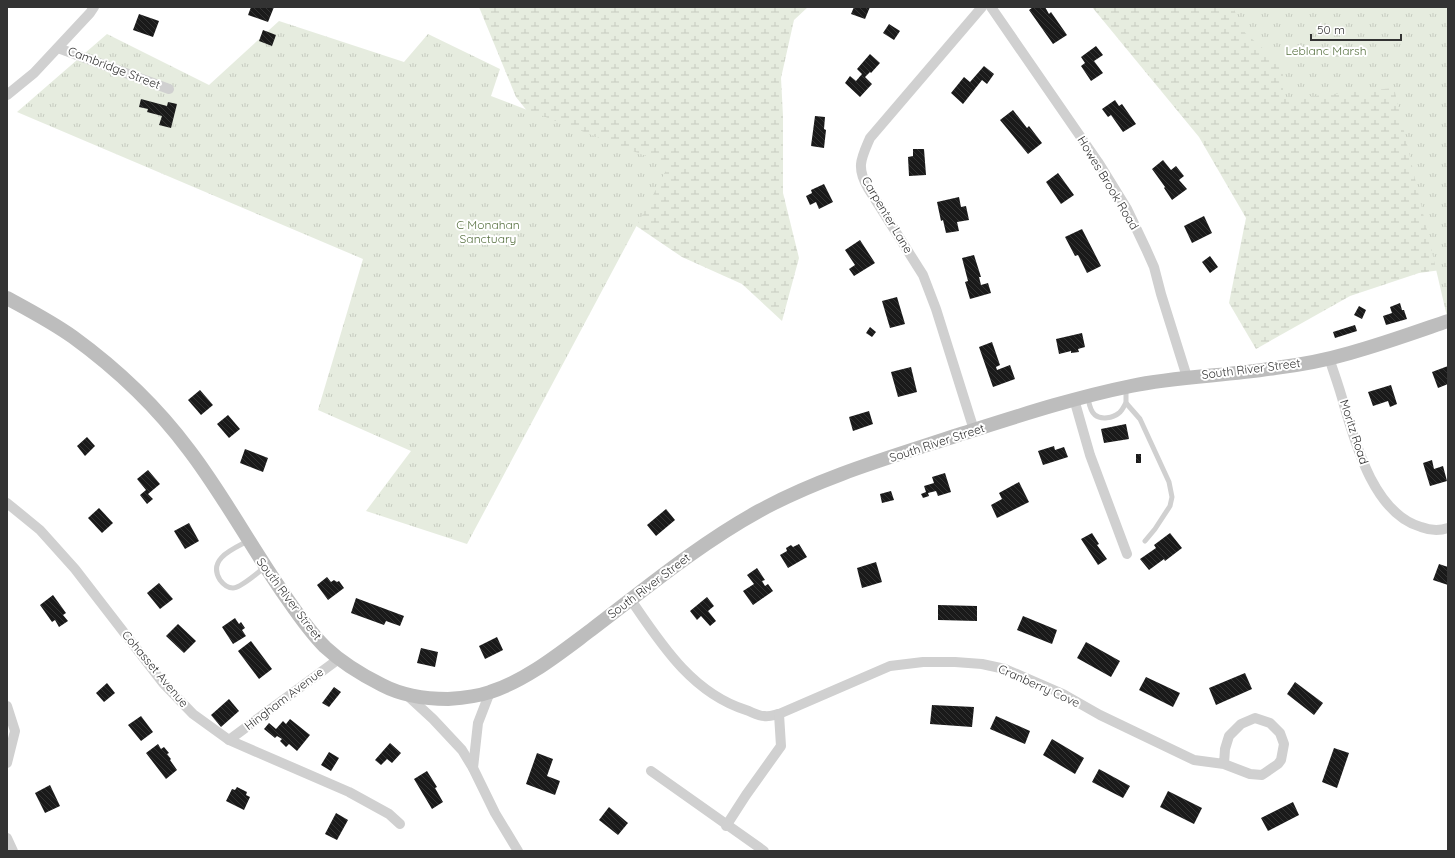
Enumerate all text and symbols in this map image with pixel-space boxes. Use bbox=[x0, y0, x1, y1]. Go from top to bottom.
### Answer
scale bar bbox=[1311, 16, 1401, 42]
text: 50 m bbox=[1317, 22, 1345, 37]
street label: Cambridge Street bbox=[66, 43, 163, 92]
park label: Leblanc Marsh bbox=[1285, 43, 1367, 58]
street label: Howes Brook Road bbox=[1075, 133, 1142, 232]
street label: Carpenter Lane bbox=[859, 174, 916, 256]
park label: C Monahan Sanctuary bbox=[456, 217, 520, 246]
street label: South River Street bbox=[1201, 355, 1301, 382]
street label: Moritz Road bbox=[1337, 398, 1372, 466]
street label: South River Street bbox=[887, 420, 986, 465]
street label: South River Street bbox=[605, 550, 693, 621]
street label: South River Street bbox=[254, 555, 325, 643]
street label: Cohasset Avenue bbox=[119, 627, 192, 710]
street label: Cranberry Cove bbox=[996, 661, 1083, 710]
street label: Hingham Avenue bbox=[241, 664, 326, 733]

